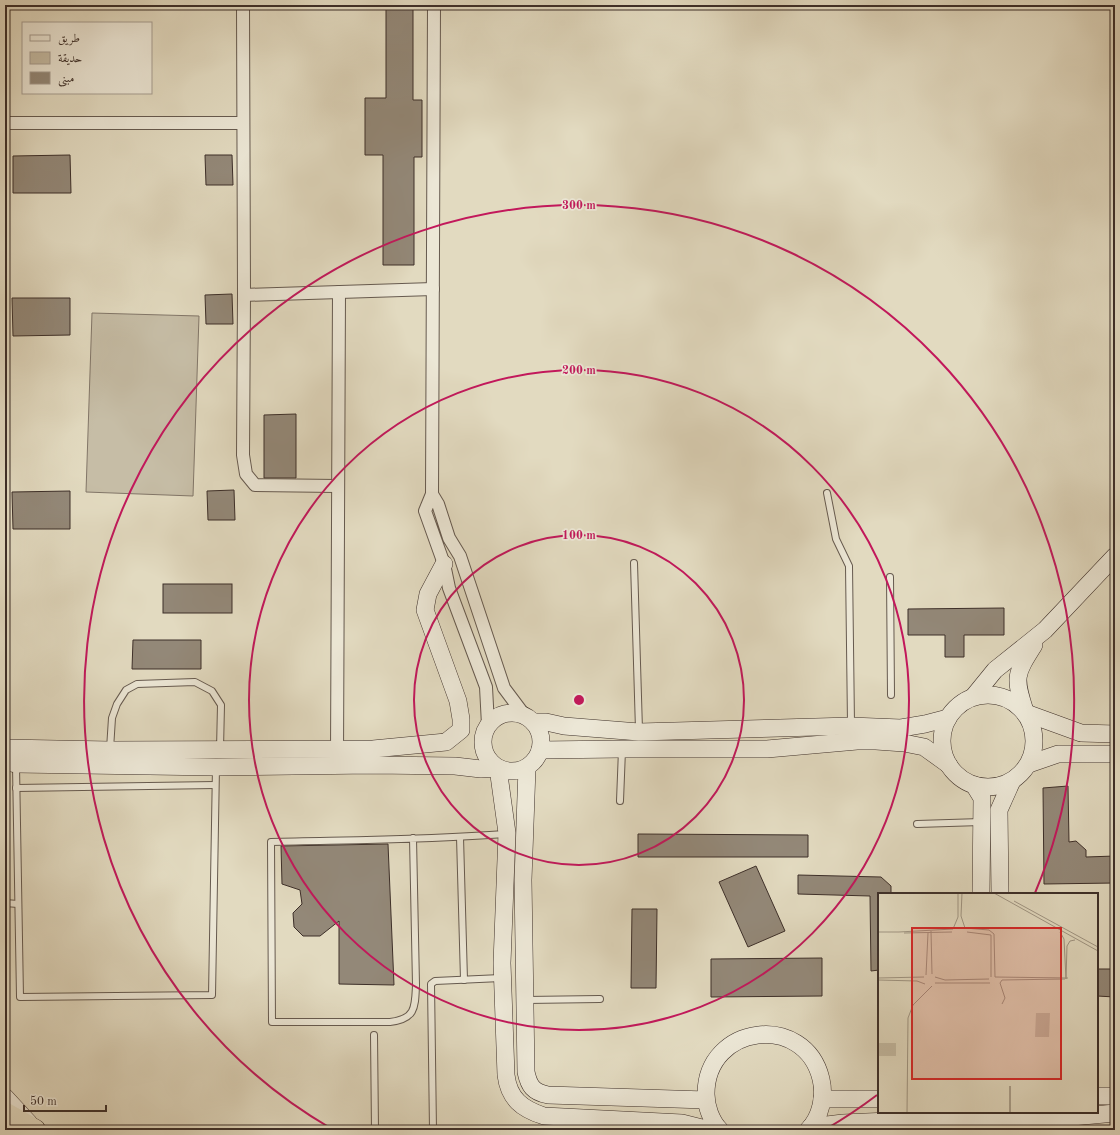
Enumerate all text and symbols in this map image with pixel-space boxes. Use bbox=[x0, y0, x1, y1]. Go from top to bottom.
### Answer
legend bbox=[22, 22, 152, 94]
text: طريق bbox=[58, 33, 80, 46]
text: حديقة bbox=[58, 53, 82, 66]
text: مبنى bbox=[58, 73, 74, 87]
text: 300 m bbox=[562, 200, 596, 212]
text: 200 m bbox=[562, 365, 596, 377]
text: 100 m bbox=[562, 530, 596, 542]
centre of rings bbox=[572, 693, 586, 707]
inset map bbox=[878, 893, 1098, 1113]
scale bar bbox=[24, 1087, 106, 1113]
text: 50 m bbox=[30, 1095, 57, 1108]

